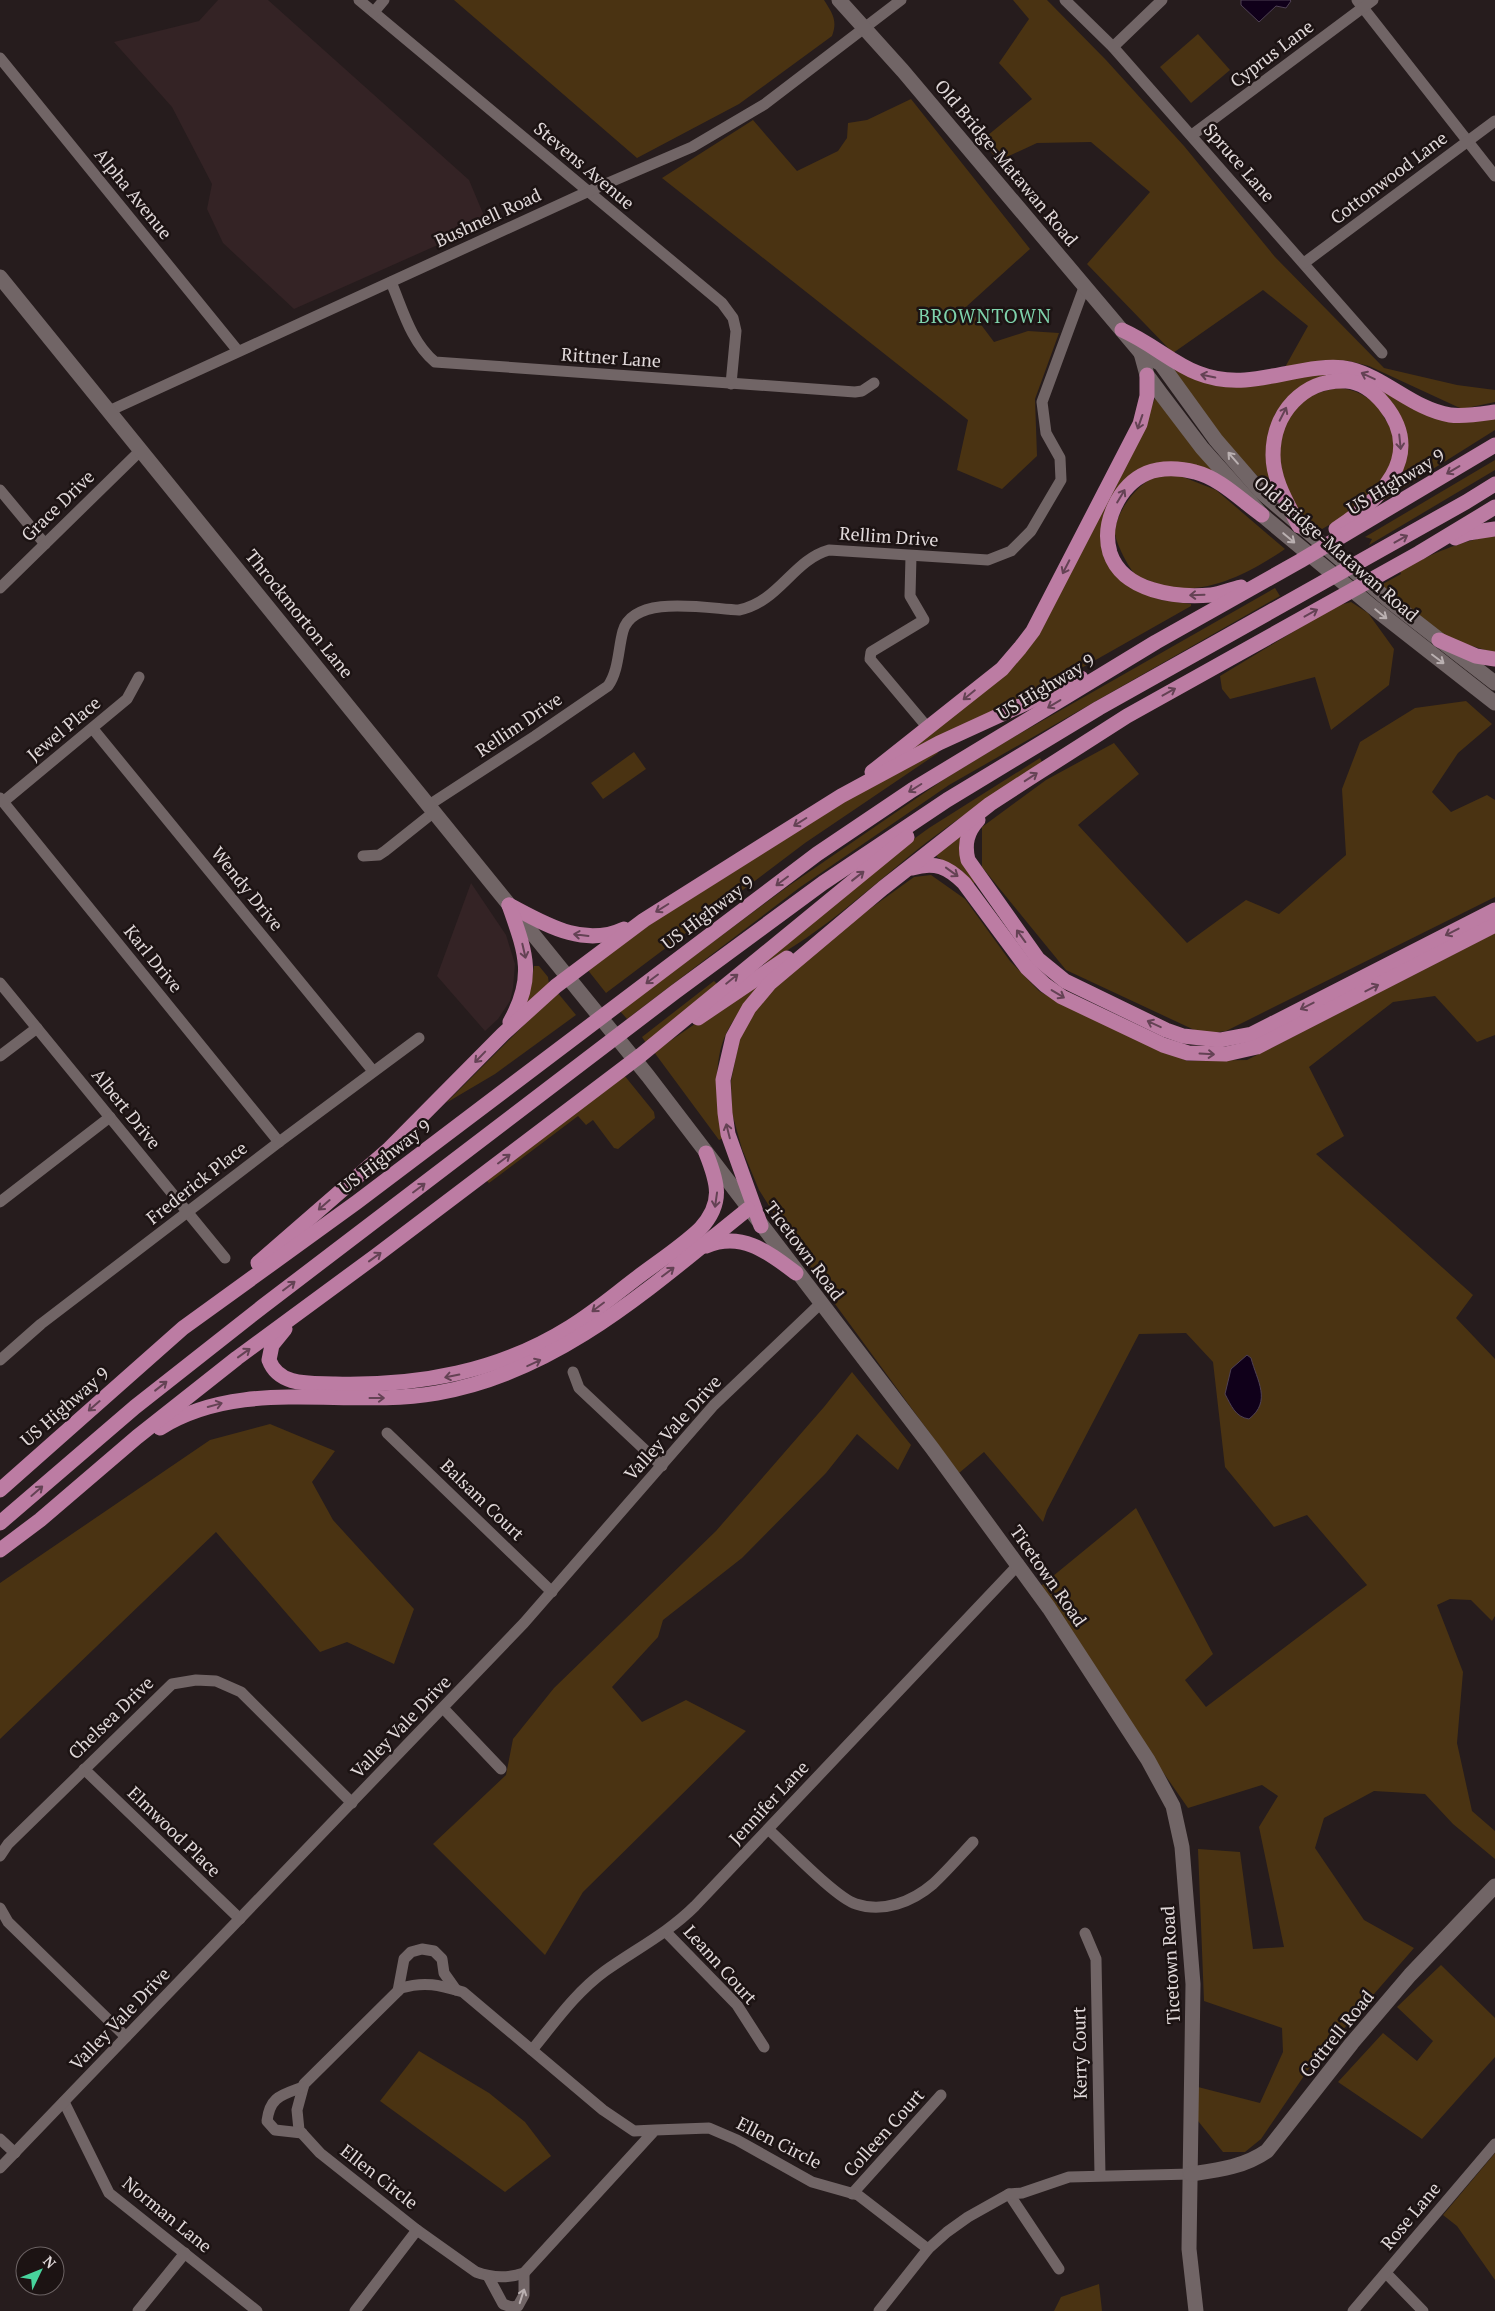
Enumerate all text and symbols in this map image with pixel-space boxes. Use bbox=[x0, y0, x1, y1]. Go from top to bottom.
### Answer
street label: Cyprus Lane bbox=[1225, 14, 1318, 92]
street label: Old Bridge-Matawan Road bbox=[930, 74, 1084, 251]
street label: Stevens Avenue bbox=[529, 116, 640, 214]
street label: Spruce Lane bbox=[1199, 118, 1281, 207]
street label: Cottonwood Lane bbox=[1325, 125, 1452, 229]
street label: Alpha Avenue bbox=[90, 143, 178, 244]
street label: Bushnell Road bbox=[430, 182, 545, 252]
district label: BROWNTOWN bbox=[918, 303, 1052, 328]
street label: Rittner Lane bbox=[560, 342, 662, 372]
one-way arrow bbox=[1201, 371, 1217, 380]
one-way arrow bbox=[1361, 371, 1376, 381]
one-way arrow bbox=[1278, 407, 1288, 422]
one-way arrow bbox=[1134, 414, 1144, 430]
one-way arrow bbox=[1395, 433, 1405, 449]
street label: US Highway 9 bbox=[1342, 443, 1449, 520]
one-way arrow bbox=[1227, 452, 1238, 465]
street label: Grace Drive bbox=[16, 464, 99, 546]
one-way arrow bbox=[1447, 465, 1461, 475]
street label: Old Bridge-Matawan Road bbox=[1249, 470, 1424, 626]
one-way arrow bbox=[1116, 490, 1126, 504]
street label: Rellim Drive bbox=[839, 521, 939, 551]
one-way arrow bbox=[1282, 532, 1295, 543]
one-way arrow bbox=[1393, 533, 1407, 543]
street label: Throckmorton Lane bbox=[240, 544, 359, 683]
one-way arrow bbox=[1061, 559, 1070, 574]
one-way arrow bbox=[1189, 590, 1206, 600]
one-way arrow bbox=[1304, 608, 1318, 618]
one-way arrow bbox=[1374, 609, 1387, 620]
street label: US Highway 9 bbox=[992, 648, 1099, 725]
one-way arrow bbox=[1431, 653, 1444, 664]
street label: Rellim Drive bbox=[471, 686, 566, 762]
one-way arrow bbox=[1162, 687, 1176, 697]
one-way arrow bbox=[963, 689, 976, 700]
street label: Jewel Place bbox=[21, 690, 105, 766]
one-way arrow bbox=[1048, 699, 1062, 709]
one-way arrow bbox=[1024, 772, 1038, 783]
one-way arrow bbox=[908, 782, 922, 793]
one-way arrow bbox=[794, 818, 808, 828]
street label: Wendy Drive bbox=[206, 841, 289, 935]
one-way arrow bbox=[945, 867, 958, 878]
street label: US Highway 9 bbox=[656, 870, 759, 955]
one-way arrow bbox=[851, 870, 864, 881]
one-way arrow bbox=[776, 875, 789, 886]
one-way arrow bbox=[656, 904, 670, 914]
street label: Karl Drive bbox=[119, 920, 188, 997]
one-way arrow bbox=[1444, 927, 1459, 937]
one-way arrow bbox=[573, 930, 589, 940]
one-way arrow bbox=[1016, 930, 1026, 944]
one-way arrow bbox=[520, 942, 529, 958]
one-way arrow bbox=[646, 973, 659, 984]
one-way arrow bbox=[725, 973, 738, 984]
one-way arrow bbox=[1365, 983, 1380, 993]
one-way arrow bbox=[1050, 989, 1064, 999]
one-way arrow bbox=[1300, 1002, 1315, 1011]
one-way arrow bbox=[1147, 1019, 1162, 1029]
one-way arrow bbox=[1199, 1050, 1215, 1059]
one-way arrow bbox=[474, 1051, 486, 1064]
street label: Albert Drive bbox=[87, 1063, 167, 1154]
street label: US Highway 9 bbox=[333, 1114, 436, 1199]
one-way arrow bbox=[723, 1123, 732, 1139]
street label: Frederick Place bbox=[141, 1135, 252, 1229]
one-way arrow bbox=[497, 1153, 510, 1164]
one-way arrow bbox=[412, 1182, 425, 1193]
one-way arrow bbox=[711, 1192, 721, 1208]
street label: Ticetown Road bbox=[760, 1196, 850, 1305]
one-way arrow bbox=[318, 1200, 331, 1211]
one-way arrow bbox=[368, 1252, 382, 1262]
one-way arrow bbox=[661, 1267, 675, 1277]
one-way arrow bbox=[282, 1281, 296, 1291]
one-way arrow bbox=[592, 1302, 605, 1313]
one-way arrow bbox=[237, 1347, 250, 1358]
one-way arrow bbox=[526, 1358, 541, 1367]
street label: US Highway 9 bbox=[15, 1361, 114, 1451]
street label: Valley Vale Drive bbox=[618, 1369, 726, 1485]
one-way arrow bbox=[445, 1371, 461, 1381]
one-way arrow bbox=[154, 1381, 168, 1391]
one-way arrow bbox=[368, 1393, 384, 1403]
one-way arrow bbox=[87, 1400, 100, 1411]
one-way arrow bbox=[206, 1400, 222, 1409]
street label: Balsam Court bbox=[436, 1453, 530, 1545]
one-way arrow bbox=[30, 1485, 43, 1496]
street label: Ticetown Road bbox=[1005, 1520, 1093, 1631]
street label: Chelsea Drive bbox=[62, 1670, 158, 1764]
street label: Valley Vale Drive bbox=[345, 1670, 456, 1783]
street label: Jennifer Lane bbox=[723, 1755, 813, 1850]
street label: Elmwood Place bbox=[123, 1781, 227, 1882]
street label: Ticetown Road bbox=[1155, 1905, 1185, 2025]
street label: Leann Court bbox=[679, 1920, 763, 2009]
street label: Valley Vale Drive bbox=[64, 1962, 175, 2075]
street label: Cottrell Road bbox=[1294, 1985, 1379, 2082]
street label: Kerry Court bbox=[1066, 2006, 1092, 2099]
street label: Colleen Court bbox=[837, 2083, 929, 2181]
street label: Ellen Circle bbox=[733, 2110, 826, 2174]
street label: Ellen Circle bbox=[336, 2138, 423, 2214]
street label: Norman Lane bbox=[118, 2171, 217, 2258]
street label: Rose Lane bbox=[1375, 2177, 1445, 2254]
north arrow bbox=[15, 2246, 65, 2296]
text: N bbox=[39, 2251, 61, 2272]
one-way arrow bbox=[517, 2288, 527, 2304]

